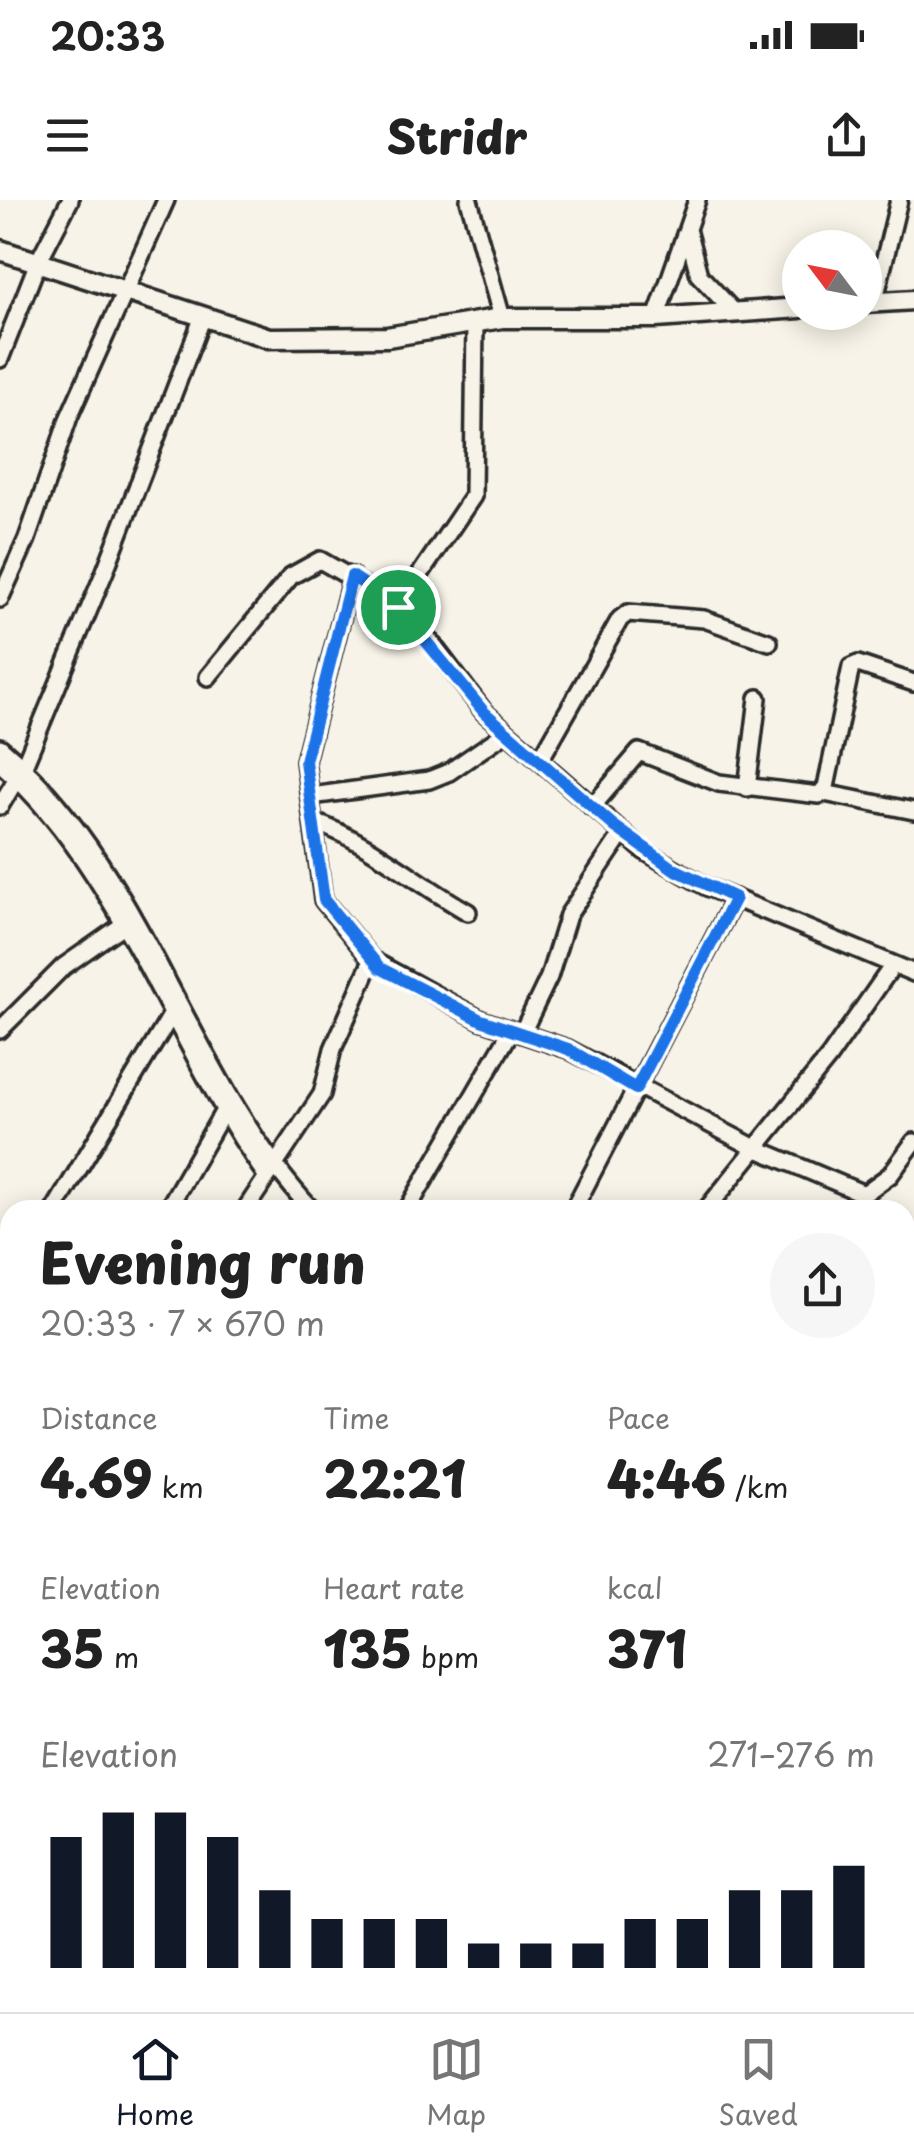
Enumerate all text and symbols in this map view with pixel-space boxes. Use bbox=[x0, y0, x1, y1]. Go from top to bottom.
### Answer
text: 20:33 bbox=[50, 7, 165, 64]
text: Stridr bbox=[387, 101, 527, 169]
icon: menu bbox=[40, 108, 95, 163]
icon: share bbox=[819, 108, 874, 163]
north arrow bbox=[782, 230, 882, 330]
map controls bbox=[782, 230, 882, 330]
pin bbox=[356, 565, 441, 650]
icon: arrive bbox=[371, 580, 426, 635]
text: Evening run bbox=[40, 1220, 366, 1303]
button: share bbox=[770, 1233, 875, 1338]
text: 20:33 · 7 × 670 m bbox=[40, 1299, 325, 1347]
text: Distance bbox=[40, 1396, 158, 1439]
text: Time bbox=[323, 1396, 390, 1439]
text: Pace bbox=[607, 1396, 670, 1439]
text: 4.69 bbox=[40, 1439, 152, 1515]
text: 22:21 bbox=[323, 1439, 466, 1515]
text: 4:46 bbox=[607, 1439, 726, 1515]
text: km bbox=[152, 1465, 204, 1508]
text: /km bbox=[726, 1465, 789, 1508]
text: Elevation bbox=[40, 1566, 161, 1609]
text: Heart rate bbox=[323, 1566, 465, 1609]
text: kcal bbox=[607, 1566, 663, 1609]
text: 35 bbox=[40, 1609, 105, 1685]
text: 135 bbox=[323, 1609, 412, 1685]
text: 371 bbox=[607, 1609, 686, 1685]
text: m bbox=[105, 1635, 139, 1678]
text: bpm bbox=[412, 1635, 479, 1678]
text: Elevation bbox=[40, 1730, 178, 1778]
text: 271–276 m bbox=[707, 1730, 875, 1778]
tab: Home bbox=[116, 2032, 194, 2135]
tab: Map bbox=[426, 2032, 486, 2135]
tab: Saved bbox=[718, 2032, 798, 2135]

